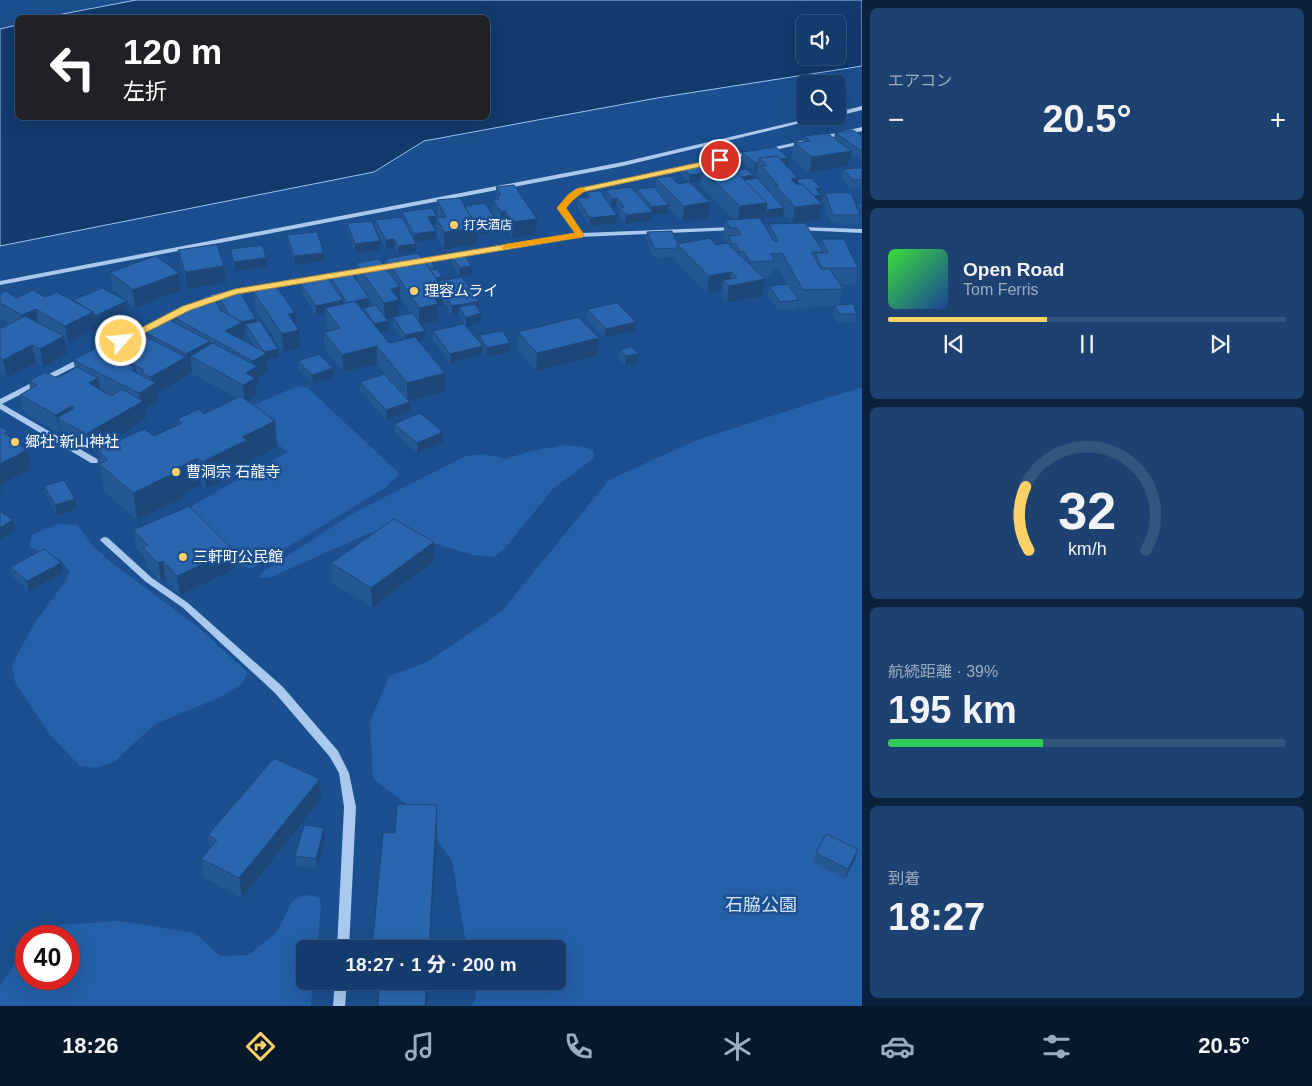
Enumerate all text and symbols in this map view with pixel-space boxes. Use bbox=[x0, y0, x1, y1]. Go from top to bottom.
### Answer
map controls bbox=[796, 15, 846, 125]
button: sound bbox=[796, 15, 846, 65]
text: 120 m bbox=[123, 32, 222, 71]
icon: left bbox=[40, 35, 105, 100]
text: エアコン bbox=[888, 72, 952, 89]
button: search bbox=[796, 75, 846, 125]
text: 左折 bbox=[123, 79, 167, 104]
text: 20.5° bbox=[1042, 98, 1132, 140]
text: − bbox=[888, 104, 904, 135]
text: + bbox=[1270, 104, 1286, 135]
pin bbox=[699, 139, 741, 181]
icon: arrive bbox=[706, 146, 734, 174]
place label: 打矢酒店 bbox=[464, 218, 512, 232]
marker: 打矢酒店 bbox=[448, 219, 460, 231]
text: Open Road bbox=[963, 259, 1064, 280]
text: Tom Ferris bbox=[963, 281, 1039, 298]
place label: 理容ムライ bbox=[424, 282, 498, 299]
marker: 理容ムライ bbox=[408, 285, 420, 297]
position arrow bbox=[94, 314, 146, 366]
icon: previous bbox=[940, 330, 968, 358]
icon: pause bbox=[1073, 330, 1101, 358]
icon: next bbox=[1206, 330, 1234, 358]
place label: 郷社 新山神社 bbox=[25, 433, 119, 450]
marker: 郷社 新山神社 bbox=[9, 436, 21, 448]
place label: 曹洞宗 石龍寺 bbox=[186, 463, 280, 480]
marker: 曹洞宗 石龍寺 bbox=[170, 466, 182, 478]
text: 32 bbox=[1058, 482, 1116, 540]
text: km/h bbox=[1068, 539, 1106, 559]
place label: 三軒町公民館 bbox=[193, 548, 283, 565]
marker: 三軒町公民館 bbox=[177, 551, 189, 563]
text: 航続距離 · 39% bbox=[888, 663, 998, 680]
text: 195 km bbox=[888, 689, 1017, 731]
text: 到着 bbox=[888, 870, 920, 887]
park label: 石脇公園 bbox=[725, 895, 797, 915]
text: 18:27 bbox=[888, 896, 985, 938]
speed limit sign: 40 bbox=[15, 925, 80, 990]
text: 18:27 · 1 分 · 200 m bbox=[345, 954, 517, 975]
icon: directions bbox=[243, 1029, 278, 1064]
icon: music bbox=[402, 1029, 437, 1064]
icon: phone bbox=[561, 1029, 596, 1064]
icon: climate bbox=[720, 1029, 755, 1064]
icon: car bbox=[880, 1029, 915, 1064]
icon: filters bbox=[1039, 1029, 1074, 1064]
text: 18:26 bbox=[62, 1033, 118, 1058]
text: 20.5° bbox=[1198, 1033, 1250, 1058]

